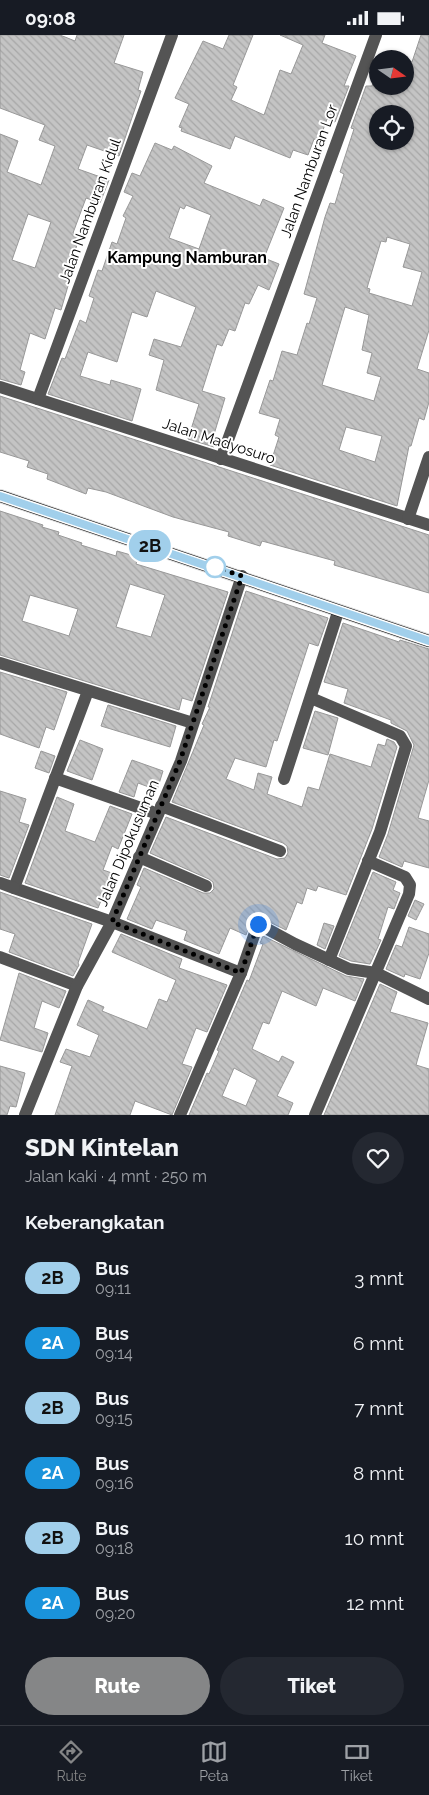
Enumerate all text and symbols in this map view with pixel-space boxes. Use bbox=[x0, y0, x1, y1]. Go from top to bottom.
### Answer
text: 09:08 bbox=[25, 7, 76, 29]
north arrow bbox=[369, 50, 414, 95]
map controls bbox=[369, 50, 414, 150]
street label: Jalan Namburan Lor bbox=[277, 101, 342, 240]
button: locate bbox=[369, 105, 414, 150]
street label: Jalan Namburan Kidul bbox=[55, 135, 125, 286]
district label: Kampung Namburan bbox=[107, 248, 267, 267]
street label: Jalan Madyosuro bbox=[160, 414, 278, 468]
line badge: 2B bbox=[128, 530, 172, 562]
text: 2B bbox=[139, 535, 161, 556]
unlabelled marker bbox=[204, 556, 226, 578]
street label: Jalan Dipokusuman bbox=[93, 777, 163, 909]
your location bbox=[246, 912, 271, 937]
button: heart bbox=[352, 1132, 404, 1184]
text: SDN Kintelan bbox=[25, 1133, 179, 1162]
text: Jalan kaki · 4 mnt · 250 m bbox=[25, 1167, 207, 1186]
text: Keberangkatan bbox=[25, 1211, 165, 1233]
text: Bus bbox=[95, 1257, 129, 1279]
text: 2B bbox=[41, 1267, 64, 1288]
text: 3 mnt bbox=[354, 1267, 404, 1289]
text: 09:11 bbox=[95, 1279, 131, 1298]
text: Bus bbox=[95, 1322, 129, 1344]
text: 2A bbox=[41, 1332, 64, 1353]
text: 6 mnt bbox=[353, 1332, 404, 1354]
text: 09:14 bbox=[95, 1344, 133, 1363]
text: Bus bbox=[95, 1387, 129, 1409]
text: 2B bbox=[41, 1397, 64, 1418]
text: 7 mnt bbox=[354, 1397, 404, 1419]
text: 09:15 bbox=[95, 1409, 133, 1428]
text: Bus bbox=[95, 1452, 129, 1474]
text: 2A bbox=[41, 1462, 64, 1483]
text: 8 mnt bbox=[353, 1462, 404, 1484]
text: 09:16 bbox=[95, 1474, 134, 1493]
text: Bus bbox=[95, 1517, 129, 1539]
text: 2B bbox=[41, 1527, 64, 1548]
text: 10 mnt bbox=[345, 1527, 404, 1549]
text: 09:18 bbox=[95, 1539, 134, 1558]
text: Bus bbox=[95, 1582, 129, 1604]
text: 2A bbox=[41, 1592, 64, 1613]
text: 12 mnt bbox=[346, 1592, 404, 1614]
text: 09:20 bbox=[95, 1604, 135, 1623]
button: Rute bbox=[25, 1657, 210, 1715]
button: Tiket bbox=[220, 1657, 404, 1715]
tab: Rute bbox=[56, 1738, 87, 1784]
tab: Peta bbox=[199, 1738, 228, 1784]
tab: Tiket bbox=[341, 1738, 373, 1784]

